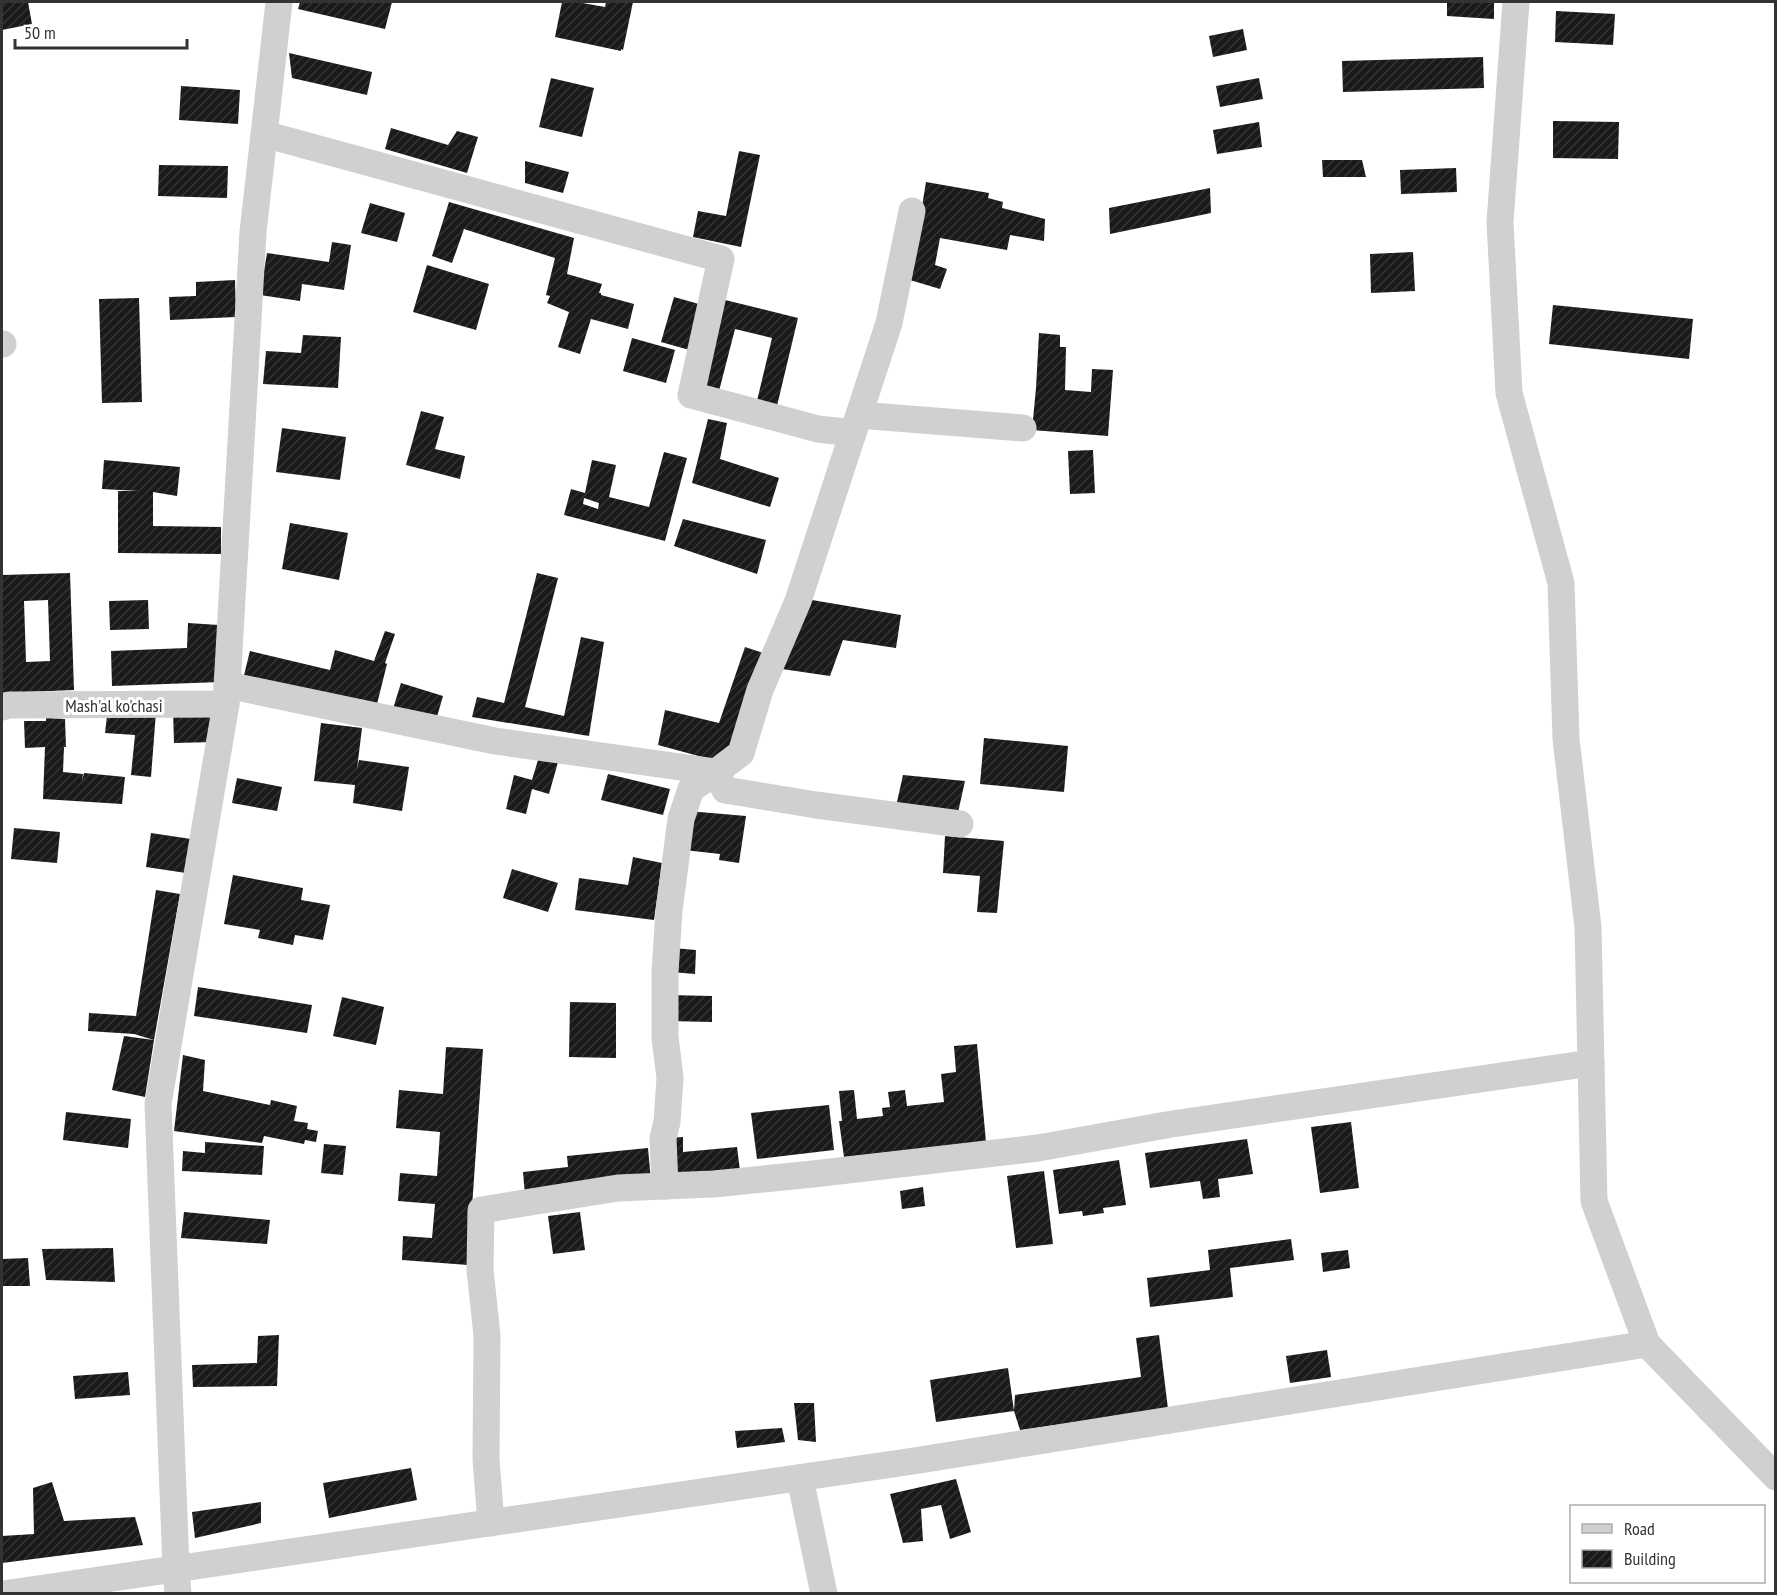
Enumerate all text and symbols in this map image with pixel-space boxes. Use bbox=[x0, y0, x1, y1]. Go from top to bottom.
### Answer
scale bar bbox=[15, 12, 188, 50]
text: 50 m bbox=[24, 21, 56, 44]
street label: Mash'al ko'chasi bbox=[65, 694, 163, 717]
legend bbox=[1570, 1505, 1765, 1583]
text: Road bbox=[1624, 1517, 1655, 1540]
text: Building bbox=[1624, 1547, 1676, 1570]

